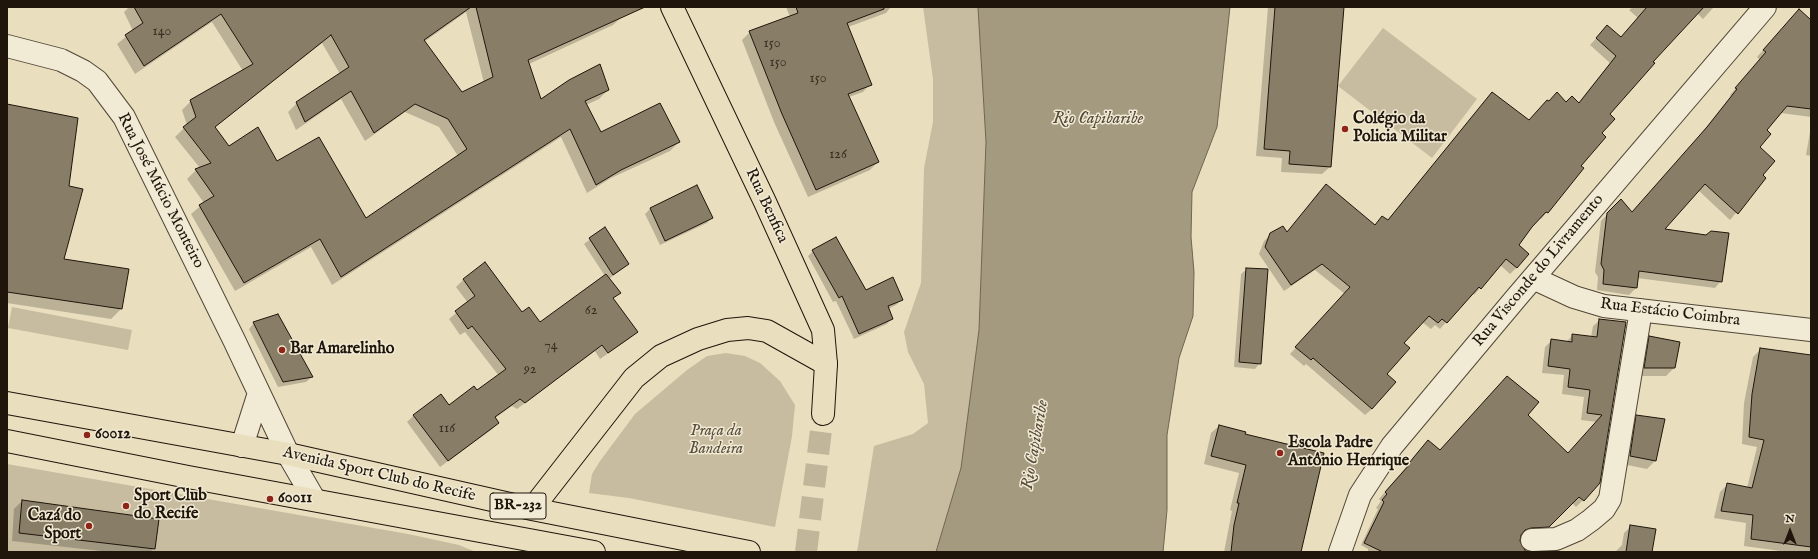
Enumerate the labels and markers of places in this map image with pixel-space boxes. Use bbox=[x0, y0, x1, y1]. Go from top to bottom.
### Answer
place label: Colégio da Policia Militar bbox=[1353, 110, 1447, 148]
marker: Colégio da Policia Militar bbox=[1340, 124, 1350, 134]
place label: Bar Amarelinho bbox=[290, 340, 394, 360]
marker: Bar Amarelinho bbox=[277, 345, 287, 355]
place label: 60012 bbox=[95, 425, 131, 445]
marker: 60012 bbox=[82, 430, 92, 440]
place label: Escola Padre Antônio Henrique bbox=[1288, 434, 1409, 472]
marker: Escola Padre Antônio Henrique bbox=[1275, 448, 1285, 458]
place label: Sport Club do Recife bbox=[134, 487, 207, 525]
place label: 60011 bbox=[278, 489, 312, 509]
marker: 60011 bbox=[265, 494, 275, 504]
marker: Sport Club do Recife bbox=[121, 501, 131, 511]
place label: Cazá do Sport bbox=[28, 507, 81, 545]
marker: Cazá do Sport bbox=[84, 521, 94, 531]

